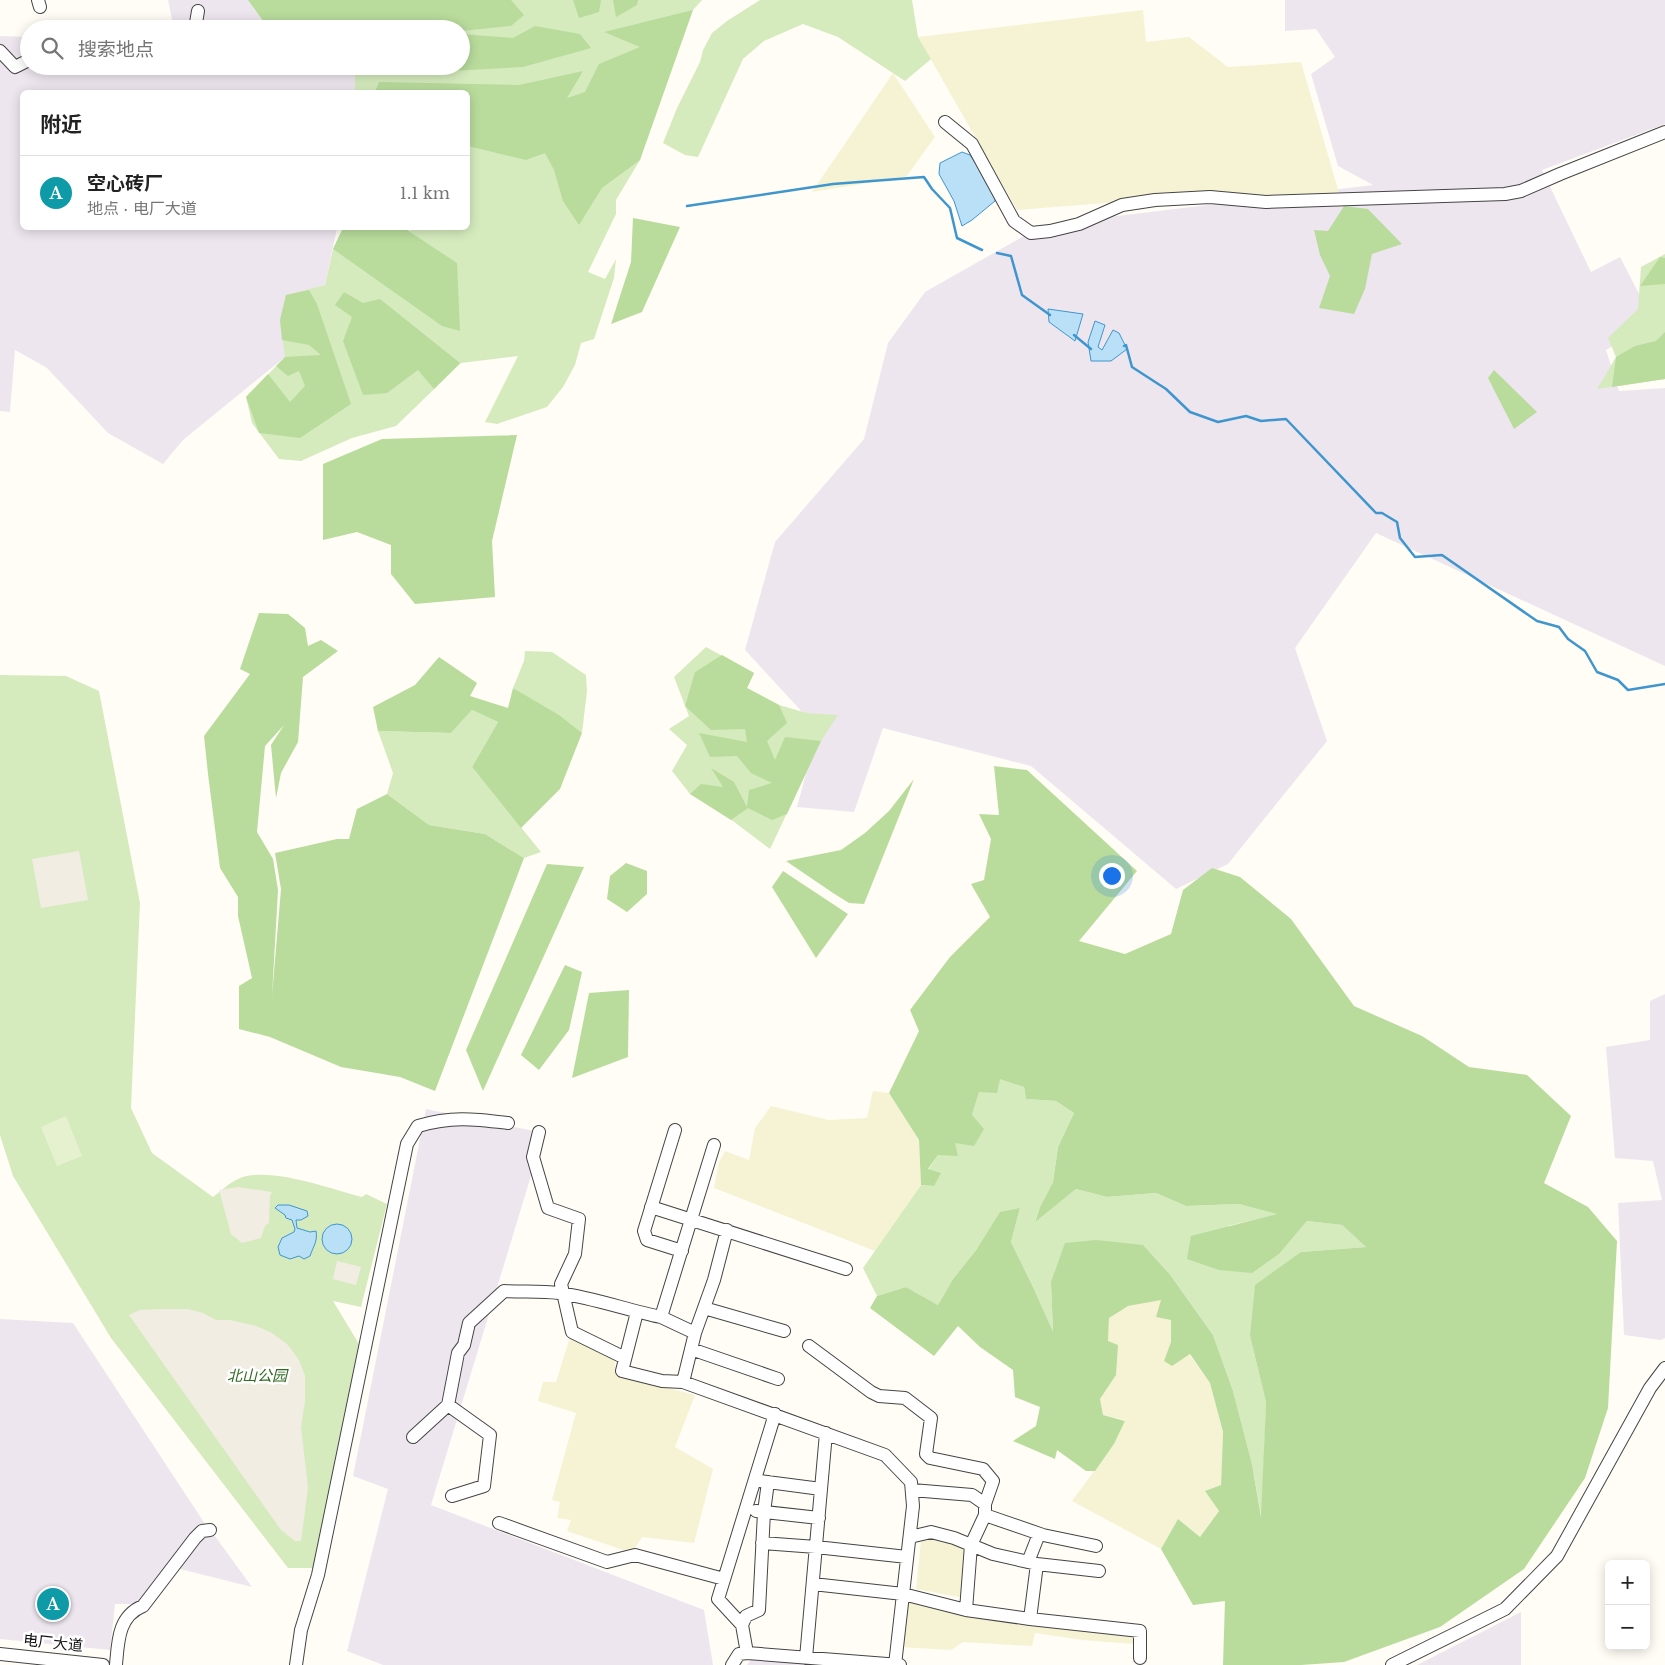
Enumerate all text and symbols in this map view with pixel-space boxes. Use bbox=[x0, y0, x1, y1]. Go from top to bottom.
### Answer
search box bbox=[20, 20, 470, 75]
icon: search bbox=[38, 34, 66, 62]
text: 搜索地点 bbox=[78, 38, 154, 61]
text: 附近 bbox=[40, 112, 82, 138]
text: 空心砖厂 bbox=[87, 172, 163, 195]
text: A bbox=[50, 183, 62, 203]
text: 1.1 km bbox=[400, 183, 450, 203]
text: 地点 · 电厂大道 bbox=[87, 198, 197, 218]
your location bbox=[1099, 863, 1125, 889]
park label: 北山公园 bbox=[227, 1366, 289, 1385]
map controls bbox=[1605, 1560, 1650, 1650]
button: + bbox=[1605, 1560, 1650, 1605]
pin: A bbox=[37, 1585, 69, 1623]
button: − bbox=[1605, 1605, 1650, 1650]
street label: 电厂大道 bbox=[22, 1630, 84, 1655]

